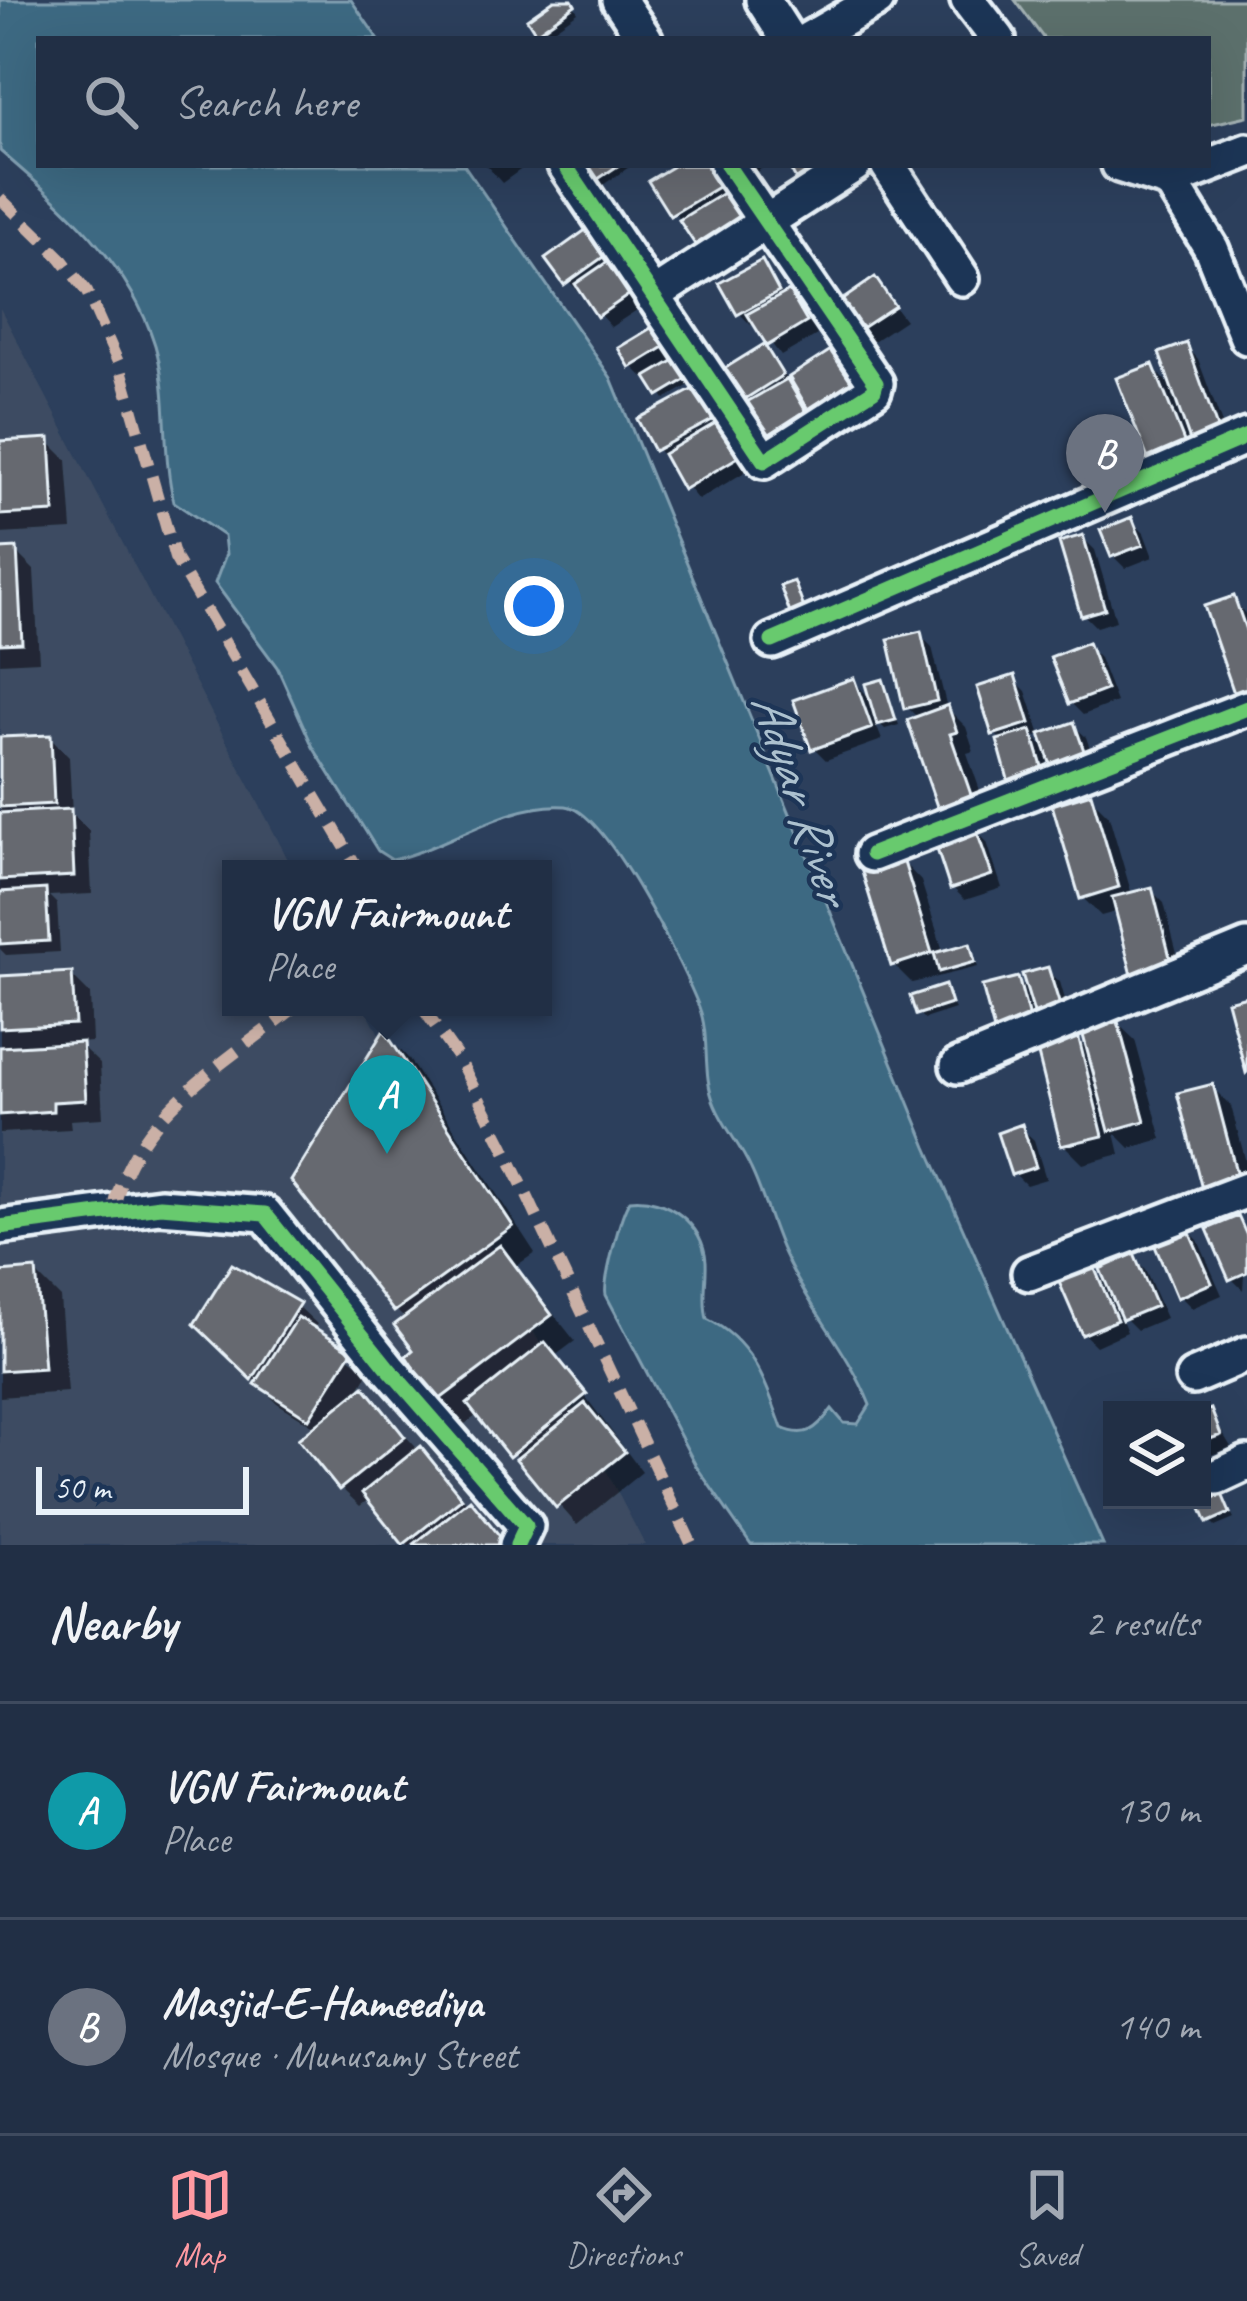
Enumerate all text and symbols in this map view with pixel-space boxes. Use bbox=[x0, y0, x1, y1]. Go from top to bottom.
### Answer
search box bbox=[36, 36, 1211, 168]
icon: search bbox=[78, 69, 144, 135]
text: Search here bbox=[174, 74, 357, 131]
pin: B bbox=[1066, 414, 1144, 513]
your location bbox=[504, 576, 564, 636]
water label: Adyar River bbox=[736, 683, 870, 918]
popup bbox=[222, 860, 552, 1016]
text: VGN Fairmount bbox=[266, 885, 508, 942]
text: Place bbox=[266, 942, 334, 991]
pin: A bbox=[348, 1055, 426, 1154]
map controls bbox=[1103, 1401, 1211, 1509]
button: layers bbox=[1103, 1401, 1211, 1509]
scale bar bbox=[36, 1461, 249, 1514]
text: 50 m bbox=[54, 1467, 110, 1509]
text: Nearby bbox=[48, 1591, 176, 1655]
text: 2 results bbox=[1085, 1599, 1199, 1648]
text: VGN Fairmount bbox=[162, 1758, 404, 1815]
text: A bbox=[77, 1786, 97, 1835]
text: 130 m bbox=[1115, 1786, 1199, 1835]
text: Place bbox=[162, 1815, 230, 1864]
text: Masjid-E-Hameediya bbox=[162, 1974, 483, 2031]
text: B bbox=[77, 2002, 97, 2051]
text: 140 m bbox=[1115, 2002, 1199, 2051]
text: Mosque · Munusamy Street bbox=[162, 2031, 517, 2080]
tab: Map bbox=[167, 2162, 233, 2276]
tab: Directions bbox=[566, 2162, 681, 2276]
tab: Saved bbox=[1014, 2162, 1080, 2276]

